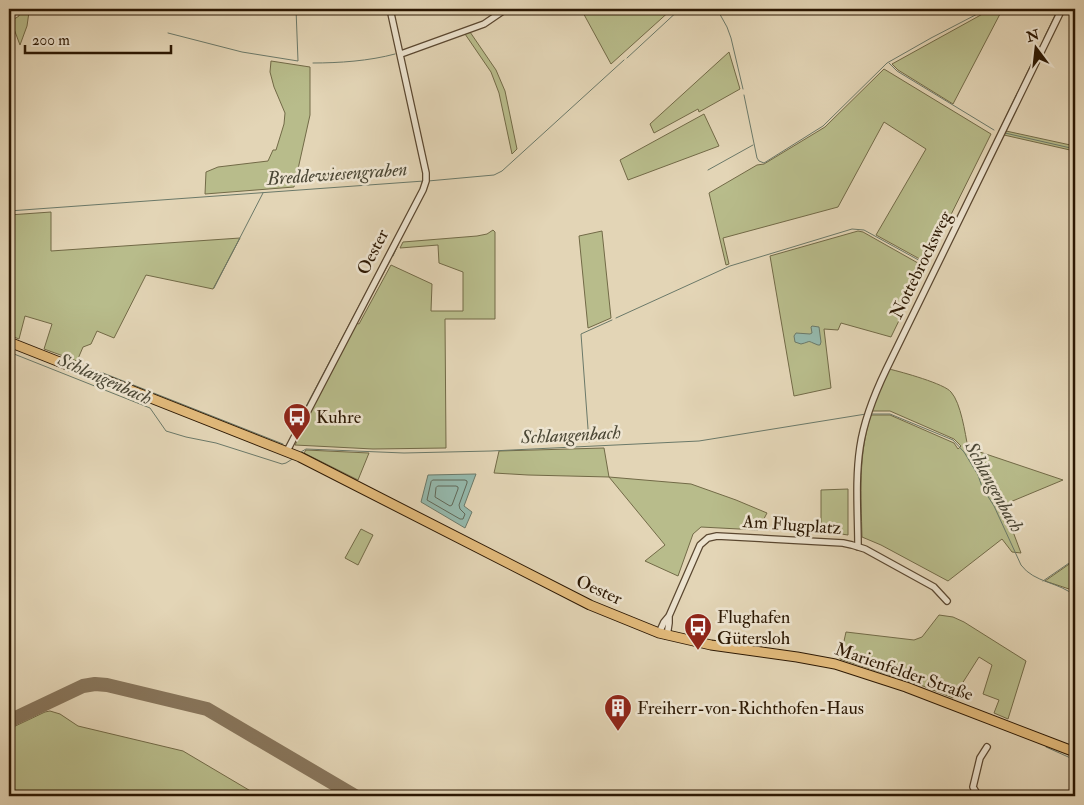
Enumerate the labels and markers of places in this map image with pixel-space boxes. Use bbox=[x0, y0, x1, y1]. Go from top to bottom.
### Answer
bus stop icon: Kuhre bbox=[282, 402, 312, 441]
place label: Kuhre bbox=[316, 406, 362, 429]
place label: Flughafen Gütersloh bbox=[717, 606, 791, 650]
bus stop icon: Flughafen Gütersloh bbox=[683, 612, 713, 651]
building icon: Freiherr-von-Richthofen-Haus bbox=[603, 693, 633, 732]
place label: Freiherr-von-Richthofen-Haus bbox=[637, 697, 864, 720]

